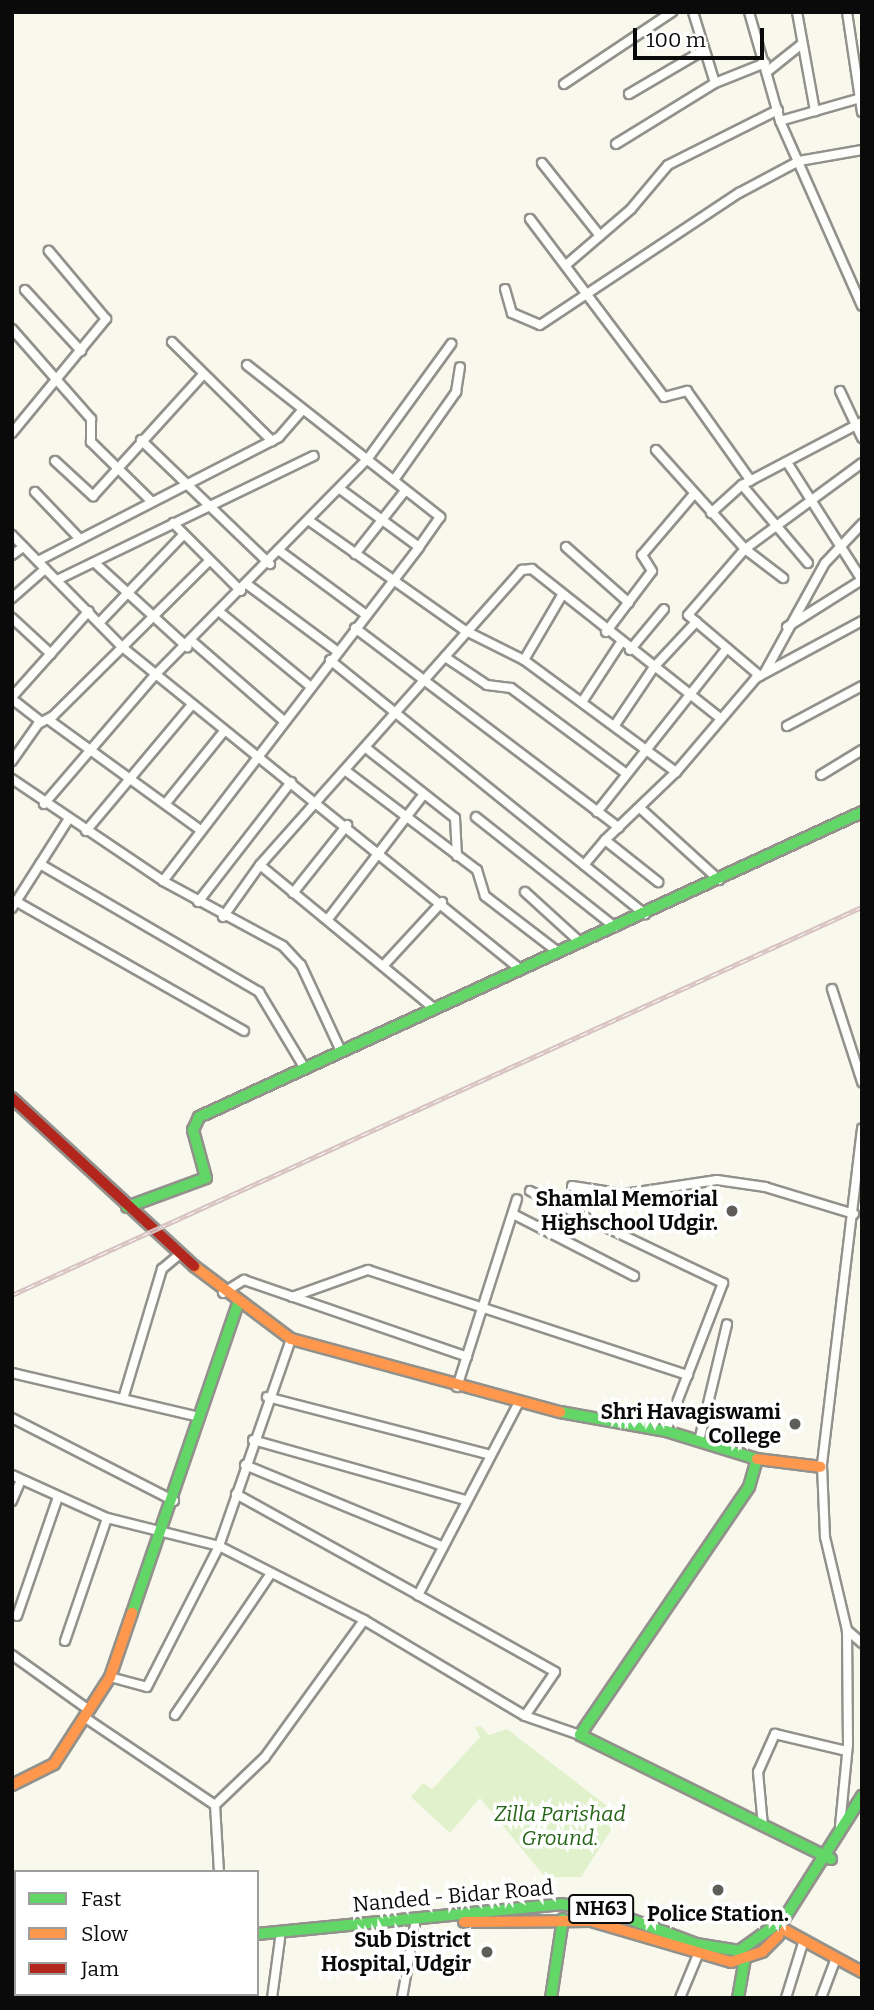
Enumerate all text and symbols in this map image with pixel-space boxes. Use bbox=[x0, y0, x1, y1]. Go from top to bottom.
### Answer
scale bar bbox=[636, 14, 767, 58]
text: 100 m bbox=[646, 27, 706, 53]
place label: Shamlal Memorial Highschool Udgir. bbox=[535, 1186, 718, 1236]
marker: Shamlal Memorial Highschool Udgir. bbox=[724, 1203, 740, 1219]
place label: Shri Havagiswami College bbox=[600, 1399, 781, 1449]
marker: Shri Havagiswami College bbox=[787, 1416, 803, 1432]
park label: Zilla Parishad Ground. bbox=[494, 1801, 626, 1851]
legend bbox=[14, 1870, 259, 1996]
street label: Nanded - Bidar Road bbox=[352, 1875, 554, 1917]
marker: Police Station. bbox=[710, 1882, 726, 1898]
text: Fast bbox=[81, 1886, 121, 1912]
road number: NH63 bbox=[568, 1894, 634, 1924]
place label: Police Station. bbox=[647, 1901, 789, 1927]
text: Slow bbox=[81, 1921, 128, 1947]
place label: Sub District Hospital, Udgir bbox=[321, 1927, 471, 1977]
marker: Sub District Hospital, Udgir bbox=[477, 1942, 497, 1962]
text: Jam bbox=[81, 1956, 119, 1982]

